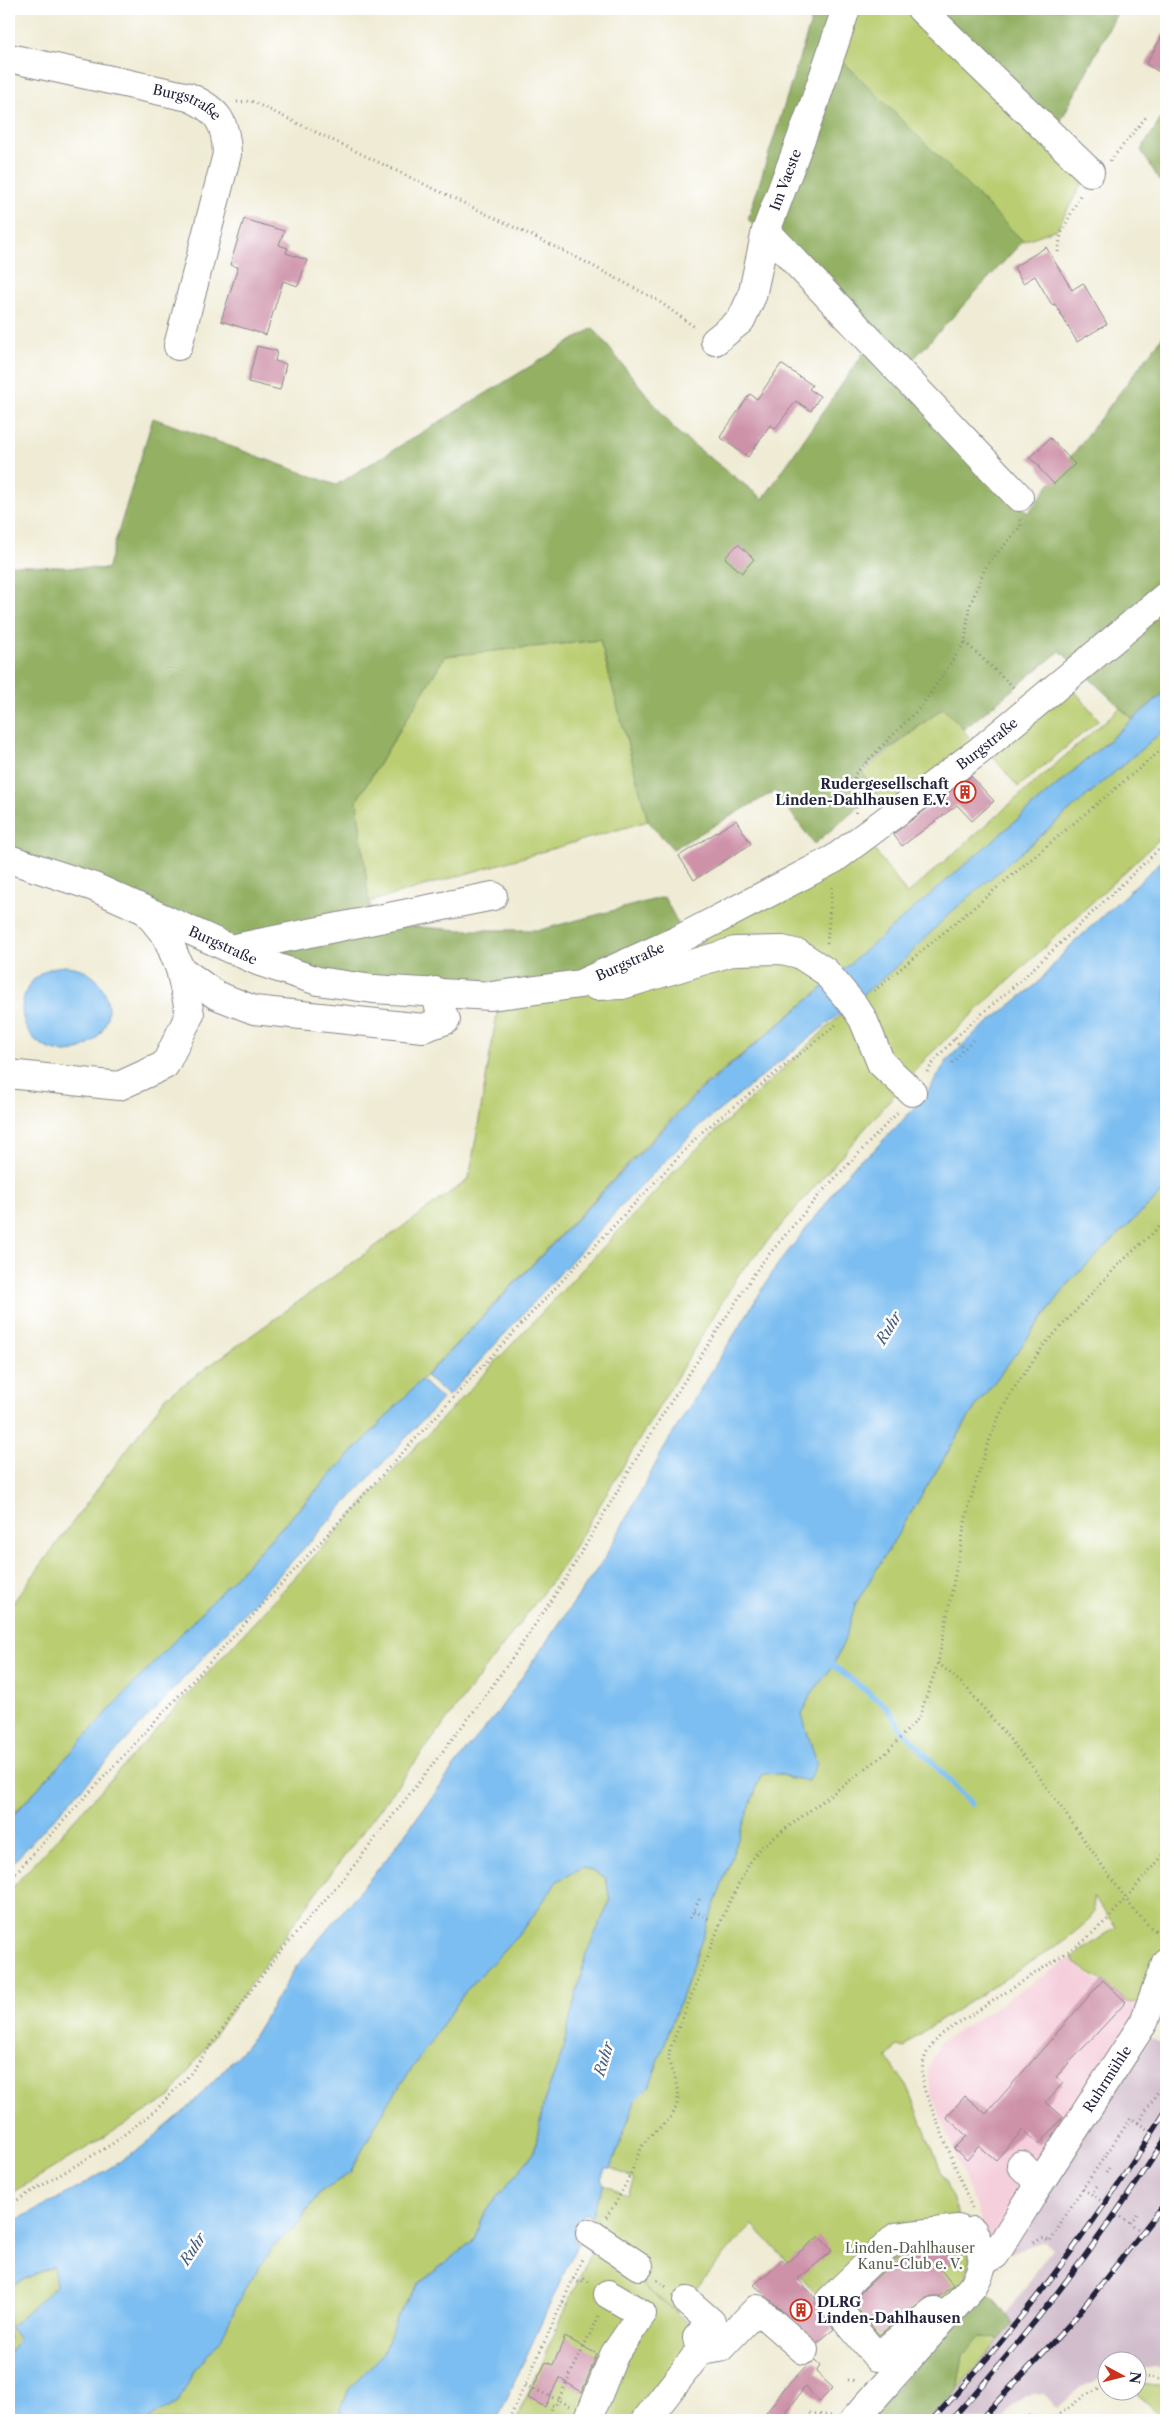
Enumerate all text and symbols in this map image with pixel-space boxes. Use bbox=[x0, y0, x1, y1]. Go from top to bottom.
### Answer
street label: Burgstraße bbox=[151, 80, 225, 124]
street label: Im Vaeste bbox=[766, 146, 805, 213]
street label: Burgstraße bbox=[953, 714, 1021, 774]
place label: Rudergesellschaft Linden-Dahlhausen E.V. bbox=[775, 775, 950, 809]
building icon: Rudergesellschaft Linden-Dahlhausen E.V. bbox=[953, 780, 977, 804]
street label: Burgstraße bbox=[186, 922, 260, 969]
street label: Burgstraße bbox=[593, 938, 667, 985]
water label: Ruhr bbox=[871, 1307, 906, 1348]
water label: Ruhr bbox=[589, 2039, 618, 2079]
street label: Ruhrmühle bbox=[1079, 2042, 1135, 2116]
water label: Ruhr bbox=[175, 2228, 211, 2269]
park label: Linden-Dahlhauser Kanu-Club e. V. bbox=[845, 2239, 975, 2273]
place label: DLRG Linden-Dahlhausen bbox=[817, 2293, 961, 2327]
building icon: DLRG Linden-Dahlhausen bbox=[789, 2298, 813, 2322]
north arrow bbox=[1098, 2352, 1148, 2402]
text: N bbox=[1125, 2370, 1145, 2385]

